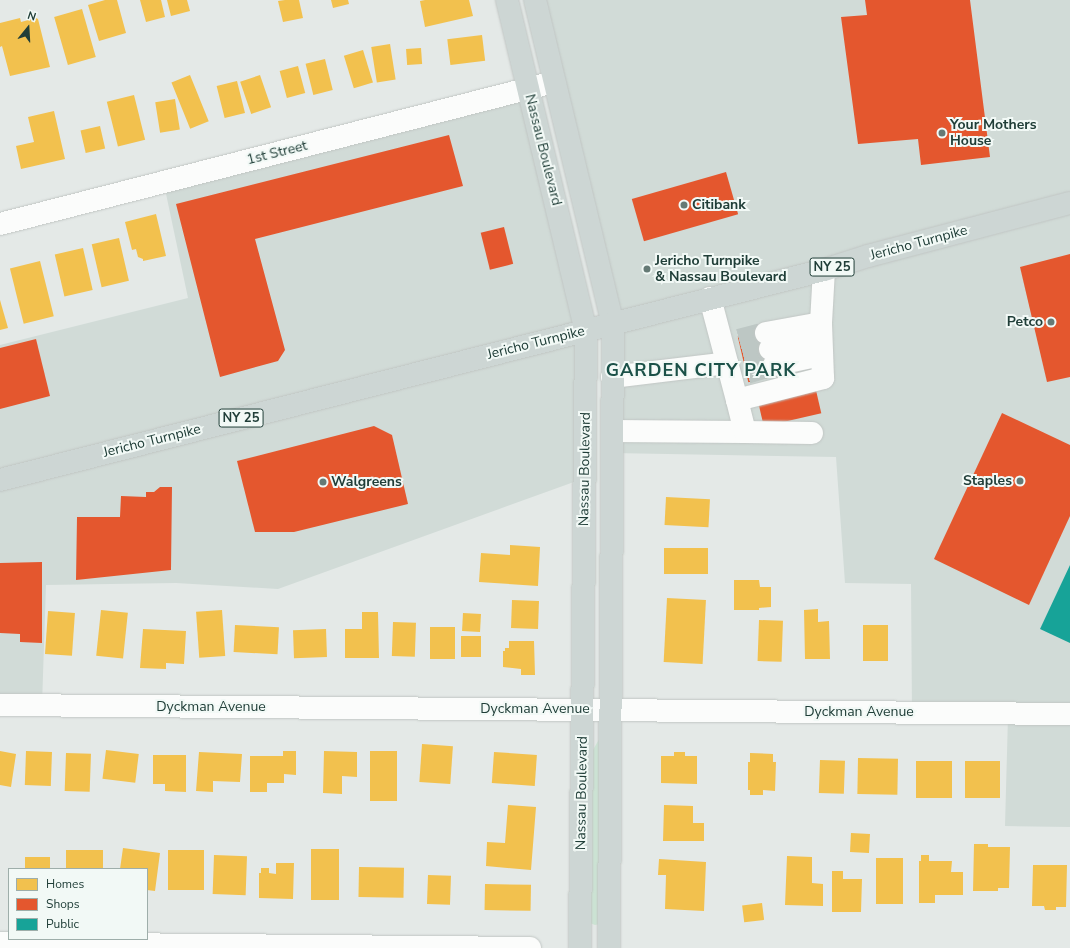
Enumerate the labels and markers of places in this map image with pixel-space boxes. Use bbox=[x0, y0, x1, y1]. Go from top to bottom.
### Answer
place label: Your Mothers House bbox=[950, 117, 1036, 150]
marker: Your Mothers House bbox=[937, 128, 947, 138]
place label: Citibank bbox=[692, 197, 746, 213]
marker: Citibank bbox=[679, 200, 689, 210]
place label: Jericho Turnpike & Nassau Boulevard bbox=[655, 253, 787, 286]
marker: Jericho Turnpike & Nassau Boulevard bbox=[642, 264, 652, 274]
place label: Petco bbox=[1007, 314, 1043, 330]
marker: Petco bbox=[1046, 317, 1056, 327]
place label: Staples bbox=[963, 473, 1012, 489]
place label: Walgreens bbox=[331, 474, 402, 490]
marker: Staples bbox=[1015, 476, 1025, 486]
marker: Walgreens bbox=[318, 477, 328, 487]

